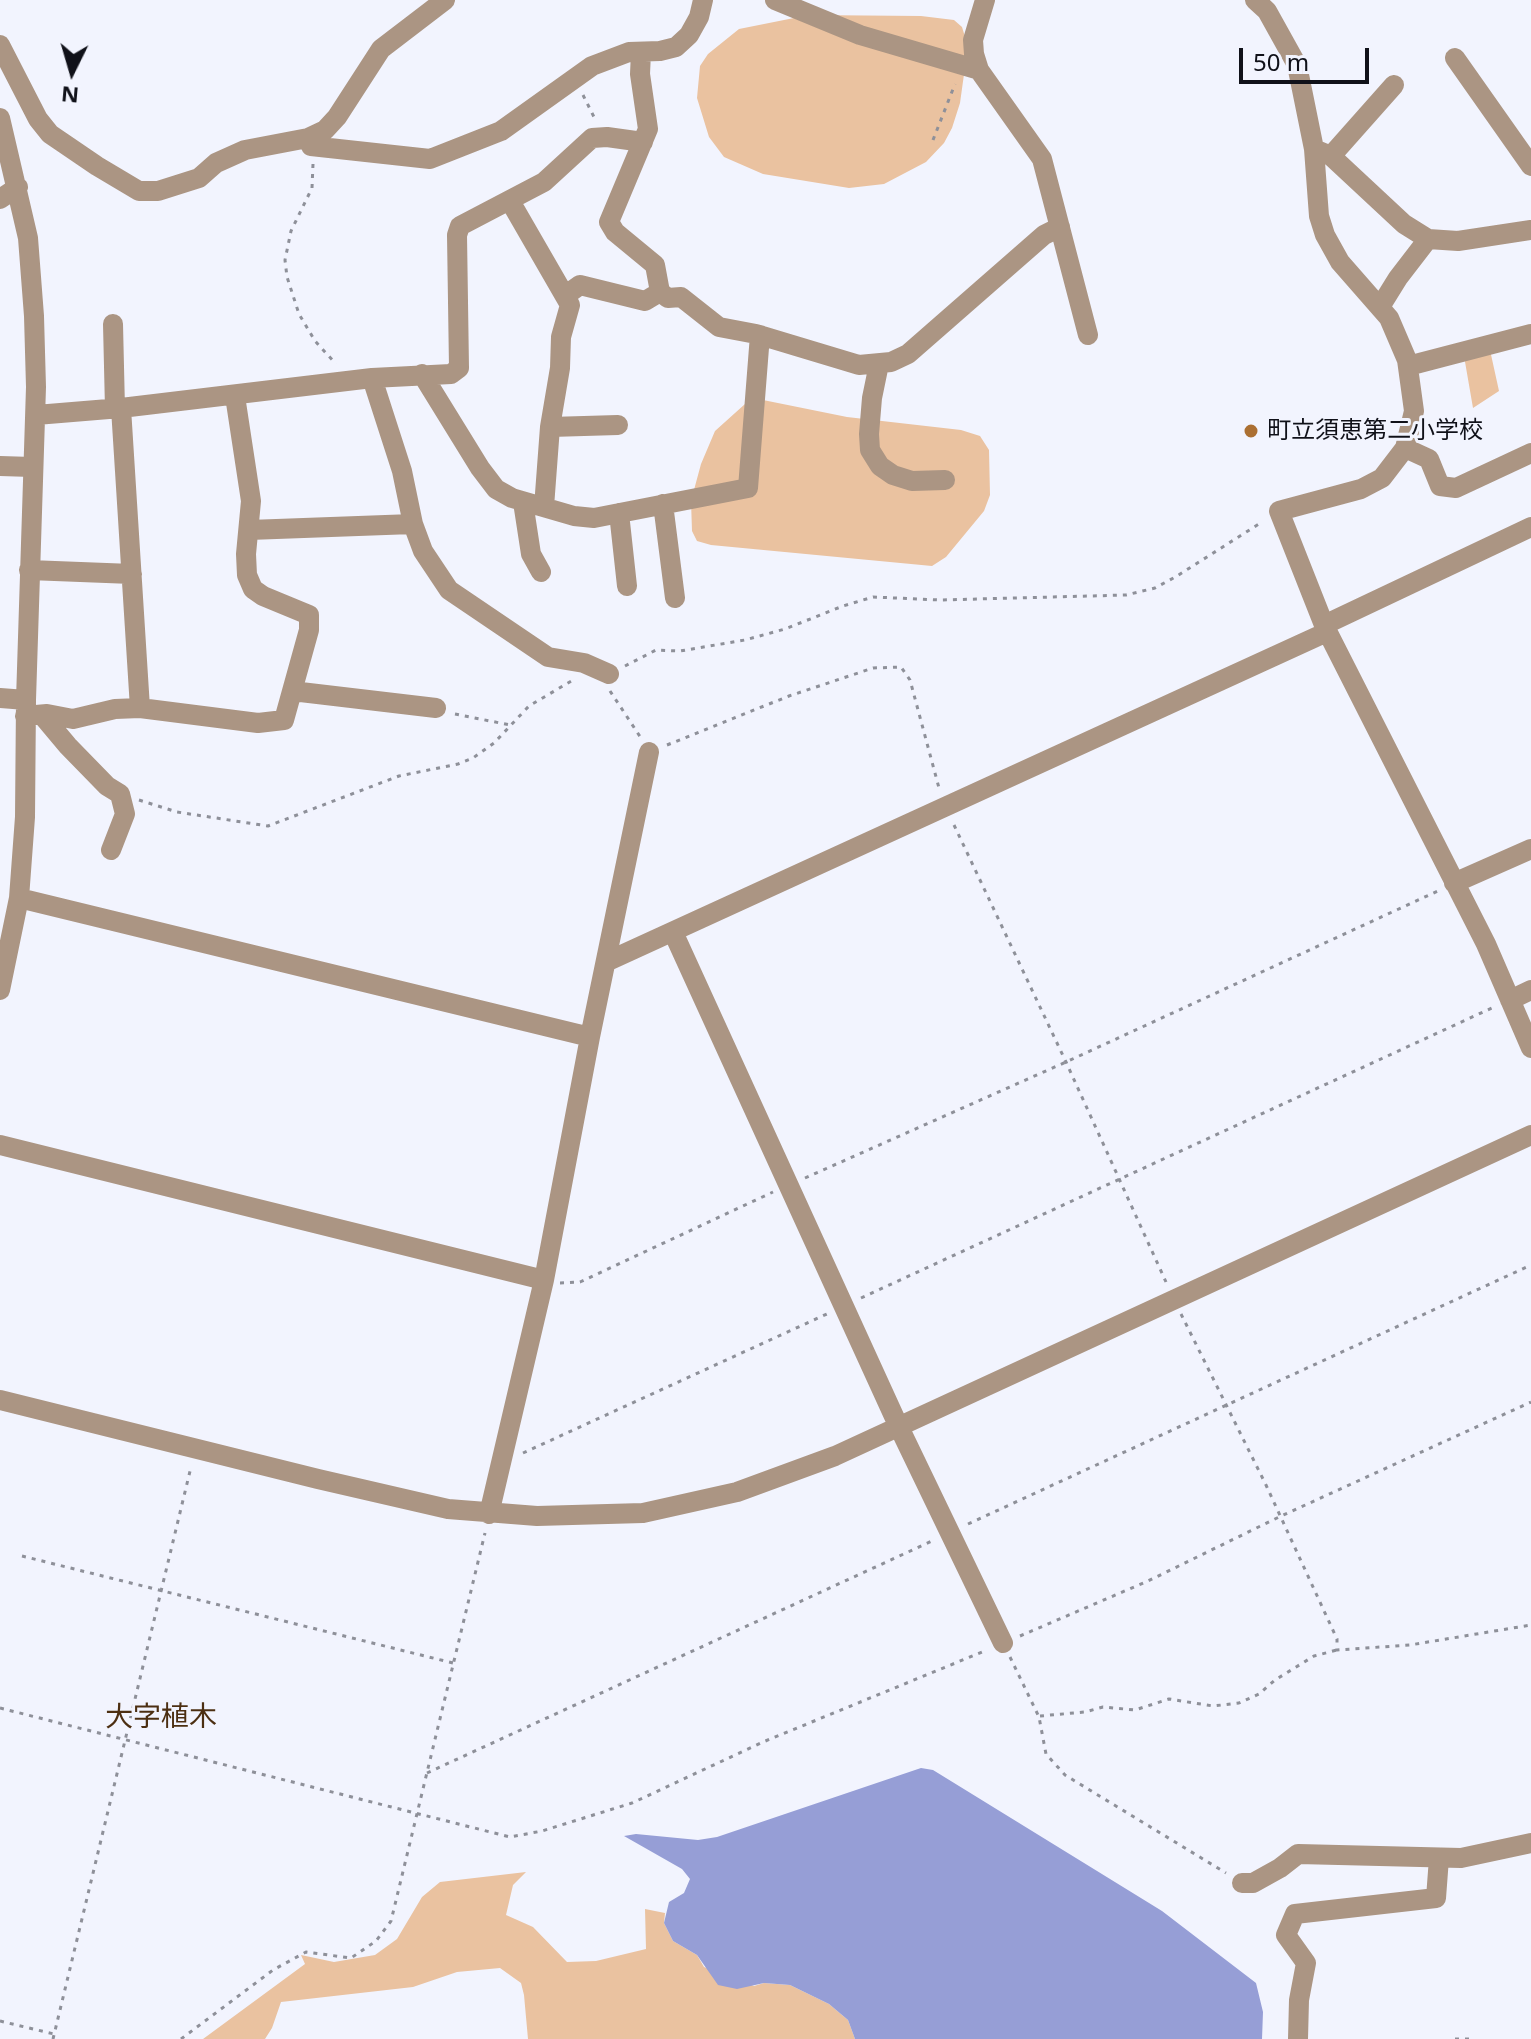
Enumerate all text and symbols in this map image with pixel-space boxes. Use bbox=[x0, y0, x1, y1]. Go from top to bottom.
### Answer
north arrow bbox=[32, 32, 112, 112]
scale bar bbox=[1243, 32, 1373, 82]
text: 50 m bbox=[1253, 45, 1309, 78]
text: N bbox=[60, 80, 80, 112]
place label: 町立須恵第二小学校 bbox=[1267, 417, 1483, 445]
marker: 町立須恵第二小学校 bbox=[1242, 422, 1260, 440]
district label: 大字植木 bbox=[105, 1701, 217, 1735]

